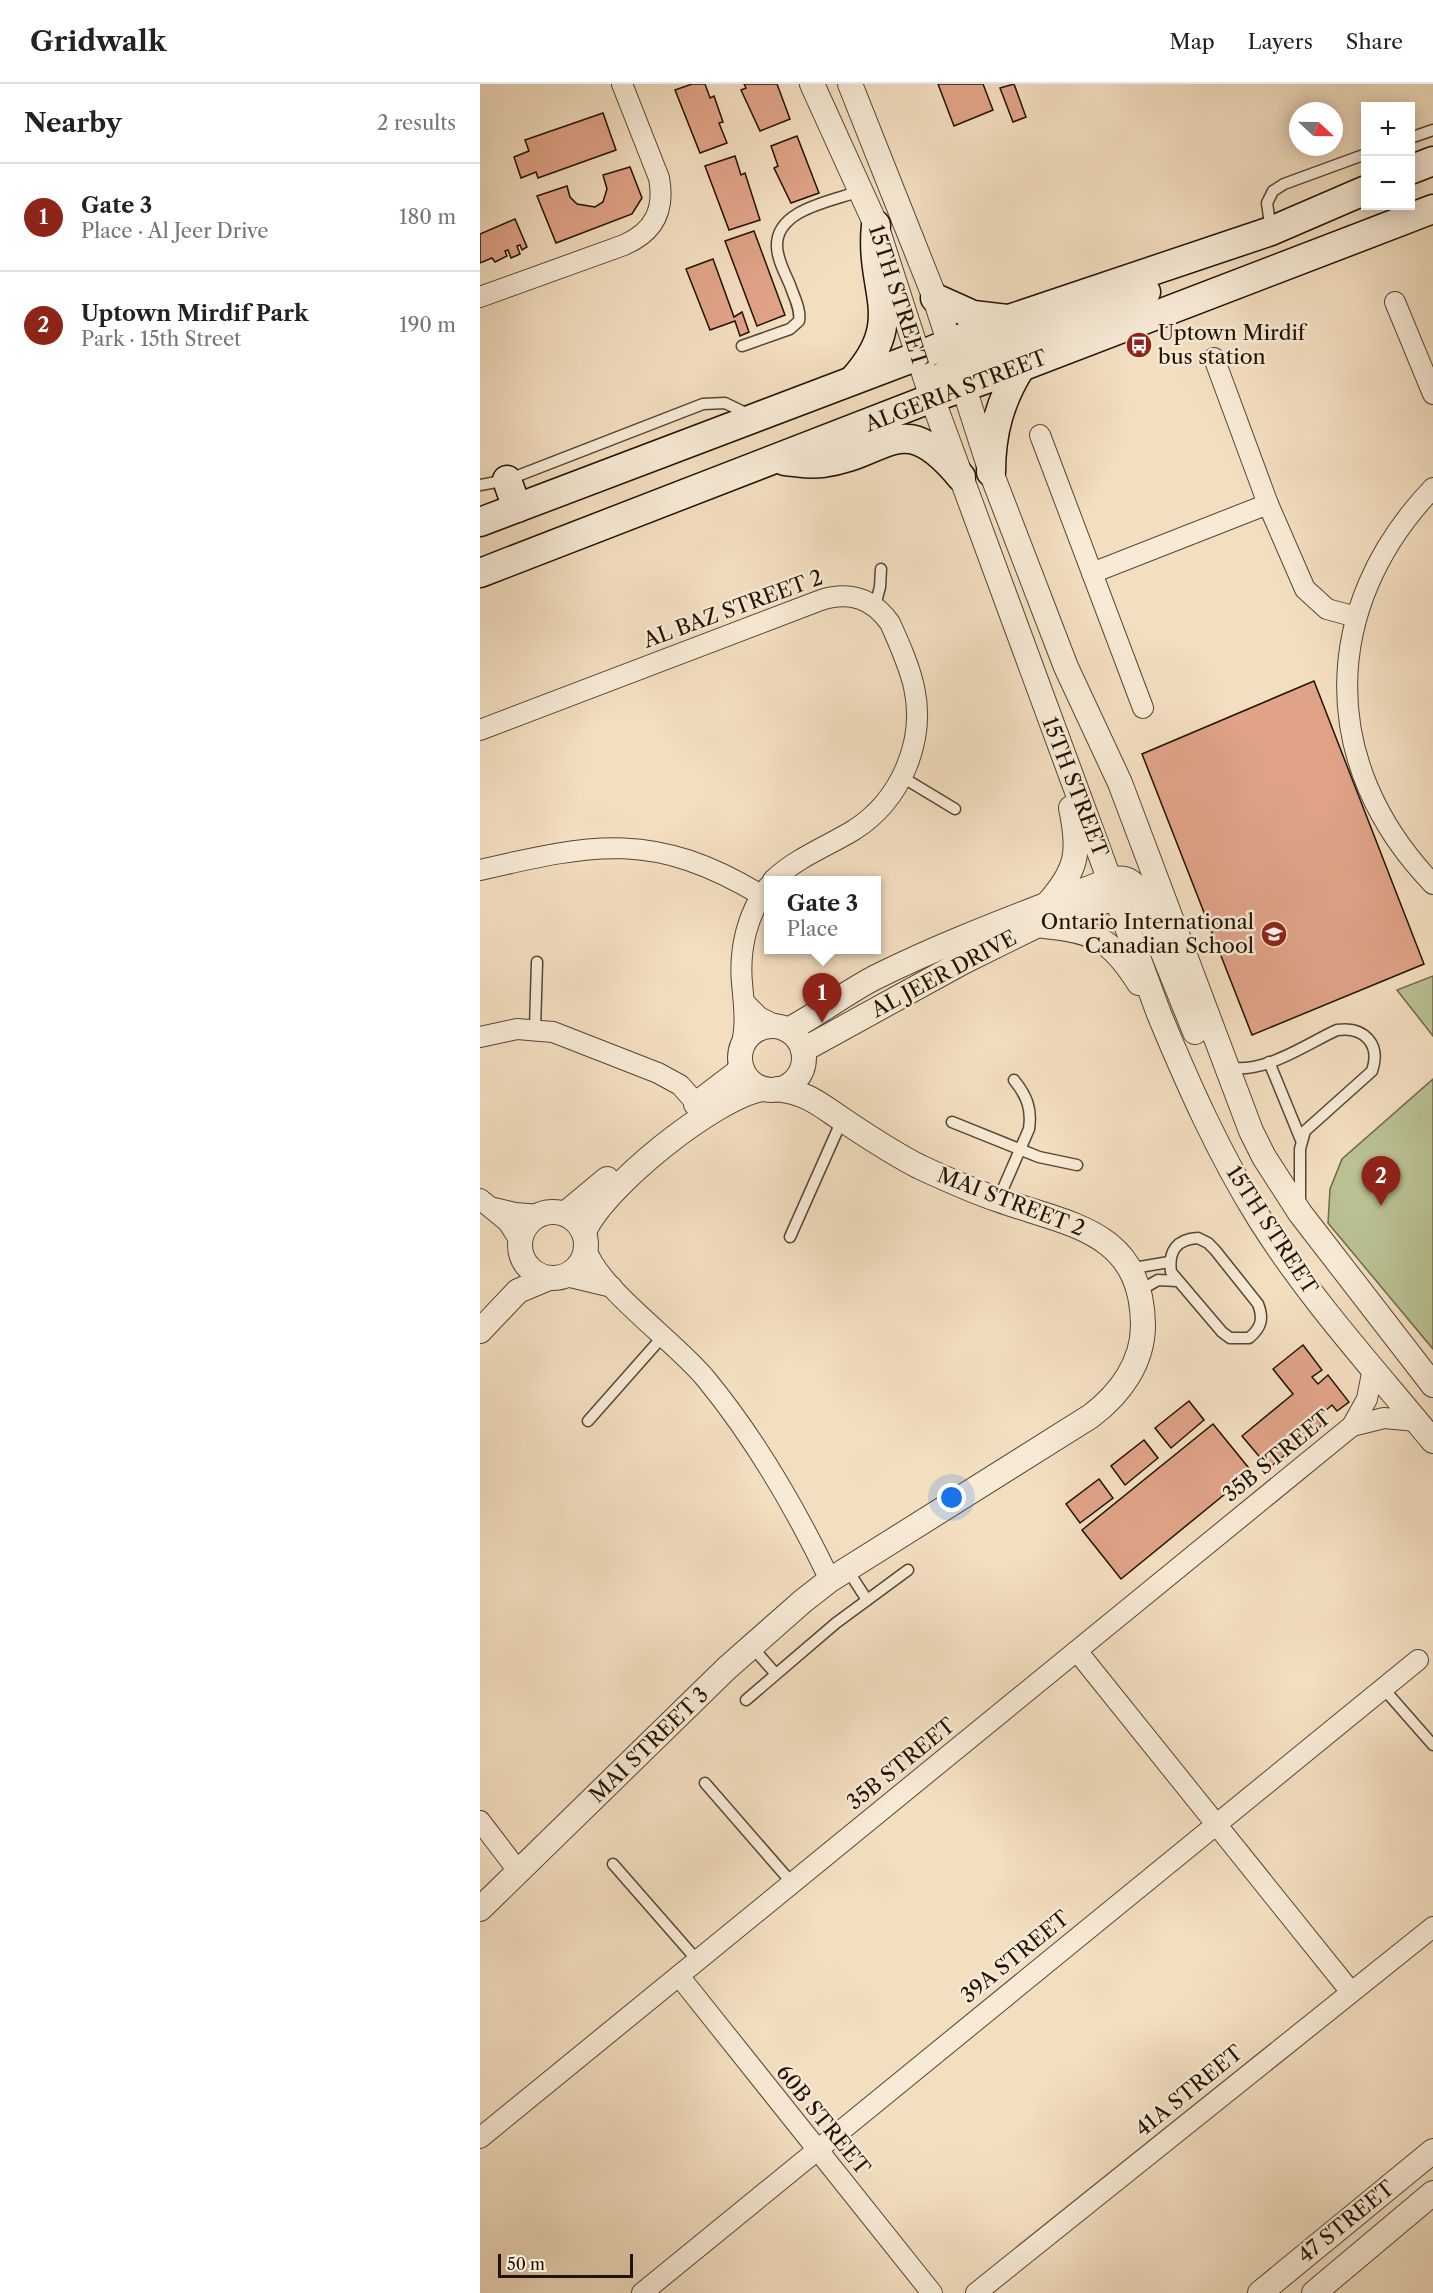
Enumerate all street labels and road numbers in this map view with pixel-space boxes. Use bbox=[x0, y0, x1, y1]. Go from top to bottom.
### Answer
street label: 15TH STREET bbox=[864, 222, 933, 370]
street label: ALGERIA STREET bbox=[860, 344, 1050, 437]
street label: AL BAZ STREET 2 bbox=[639, 564, 826, 653]
street label: 15TH STREET bbox=[1037, 713, 1114, 861]
street label: AL JEER DRIVE bbox=[866, 925, 1021, 1023]
street label: 15TH STREET bbox=[1222, 1161, 1323, 1299]
street label: MAI STREET 2 bbox=[934, 1162, 1088, 1241]
street label: 35B STREET bbox=[1218, 1404, 1336, 1507]
street label: MAI STREET 3 bbox=[584, 1682, 713, 1808]
street label: 35B STREET bbox=[842, 1712, 960, 1815]
street label: 39A STREET bbox=[956, 1905, 1074, 2008]
street label: 41A STREET bbox=[1130, 2040, 1248, 2141]
street label: 60B STREET bbox=[771, 2060, 876, 2180]
street label: 47 STREET bbox=[1293, 2175, 1399, 2268]

